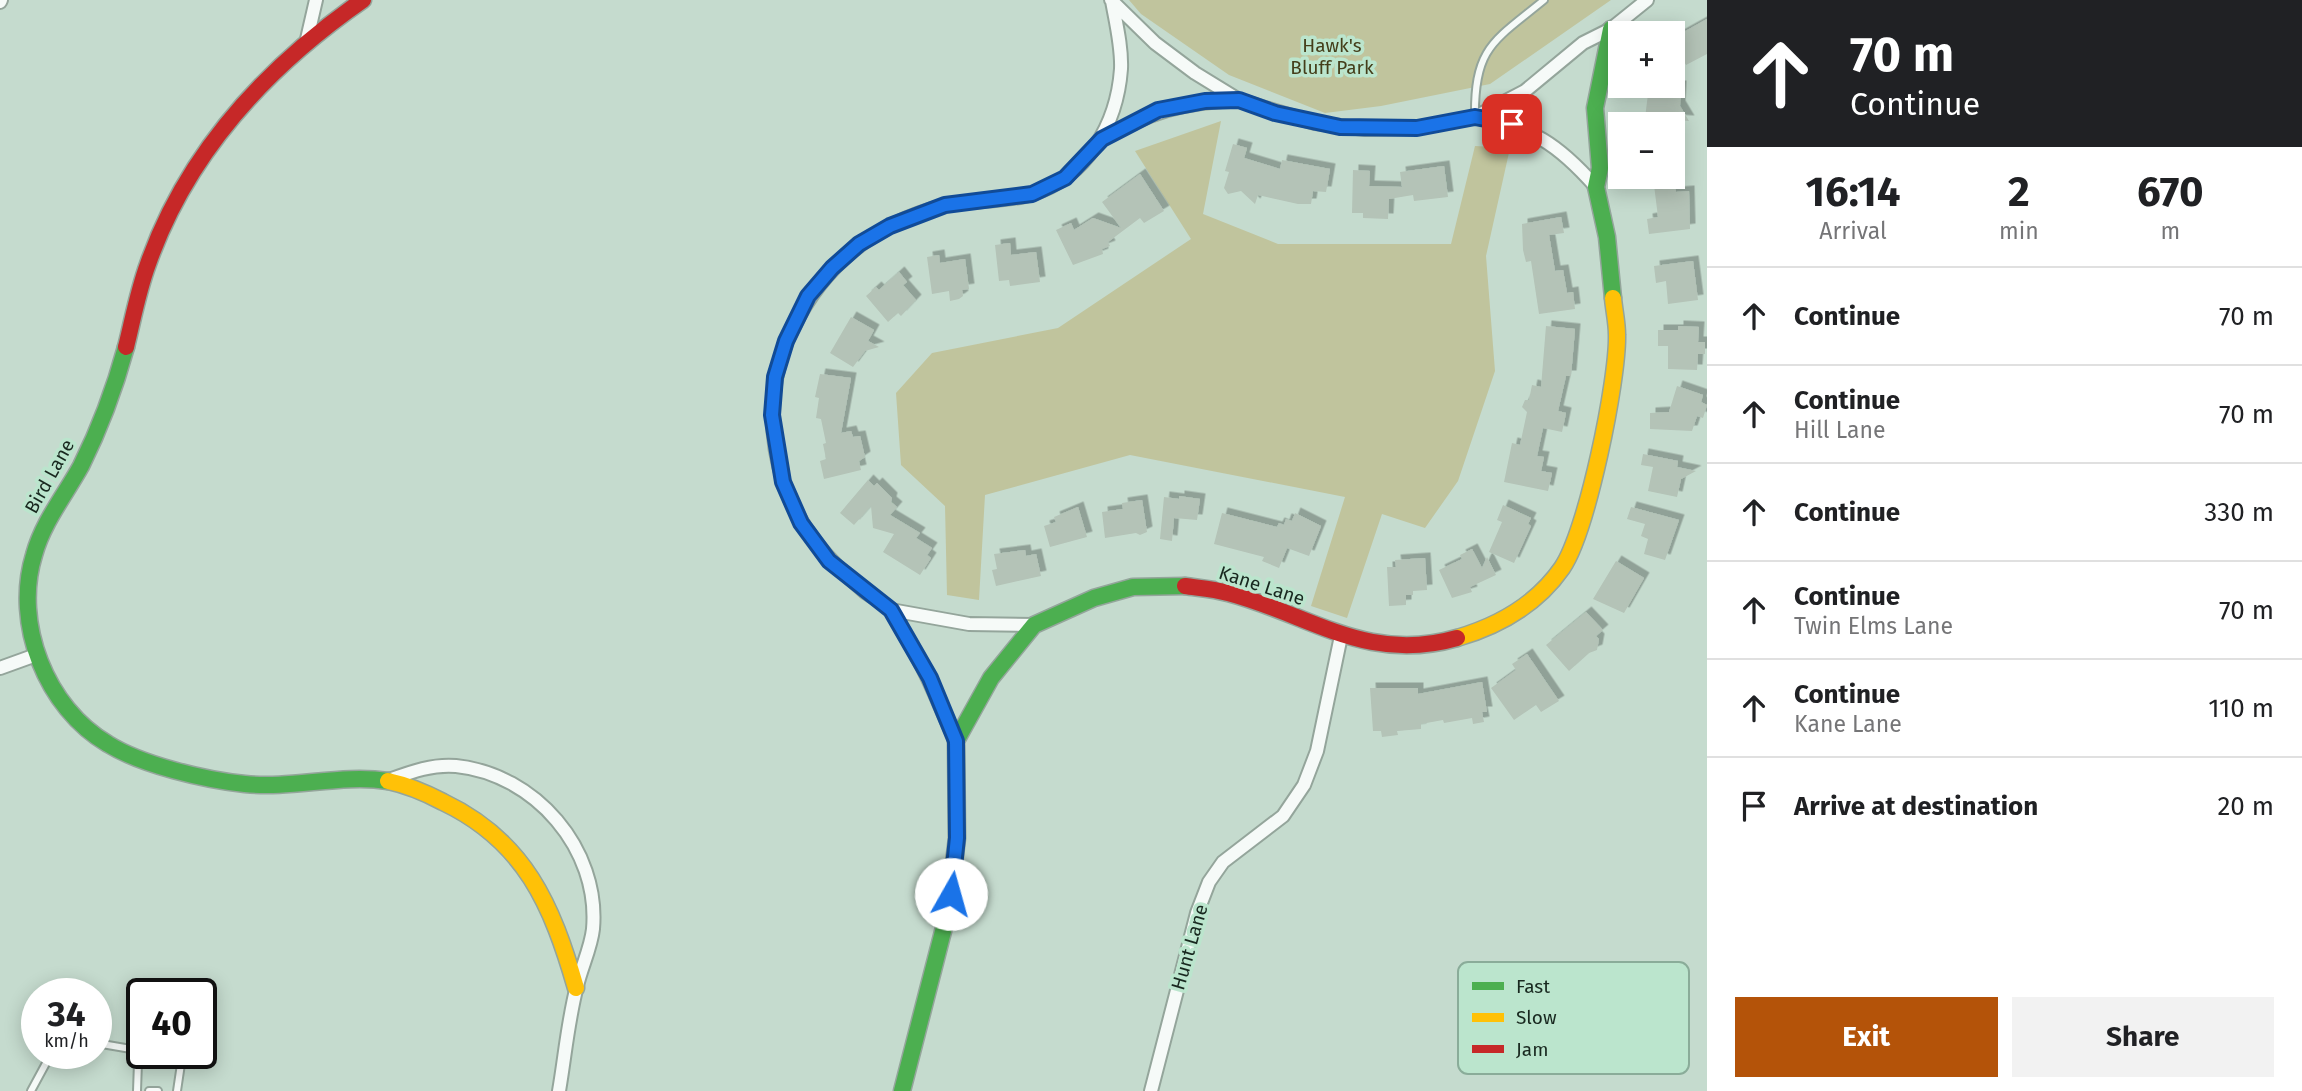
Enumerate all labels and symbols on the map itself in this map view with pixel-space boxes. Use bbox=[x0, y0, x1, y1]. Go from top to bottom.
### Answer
park label: Hawk's Bluff Park bbox=[1290, 34, 1374, 79]
pin bbox=[1482, 94, 1542, 154]
street label: Bird Lane bbox=[20, 435, 79, 517]
street label: Kane Lane bbox=[1216, 561, 1308, 610]
position arrow bbox=[914, 857, 988, 931]
street label: Hunt Lane bbox=[1166, 902, 1213, 993]
legend bbox=[1458, 962, 1689, 1074]
text: Fast bbox=[1516, 975, 1550, 998]
speed limit sign: 40 bbox=[126, 978, 217, 1069]
text: Slow bbox=[1516, 1006, 1557, 1029]
text: Jam bbox=[1516, 1038, 1548, 1061]

